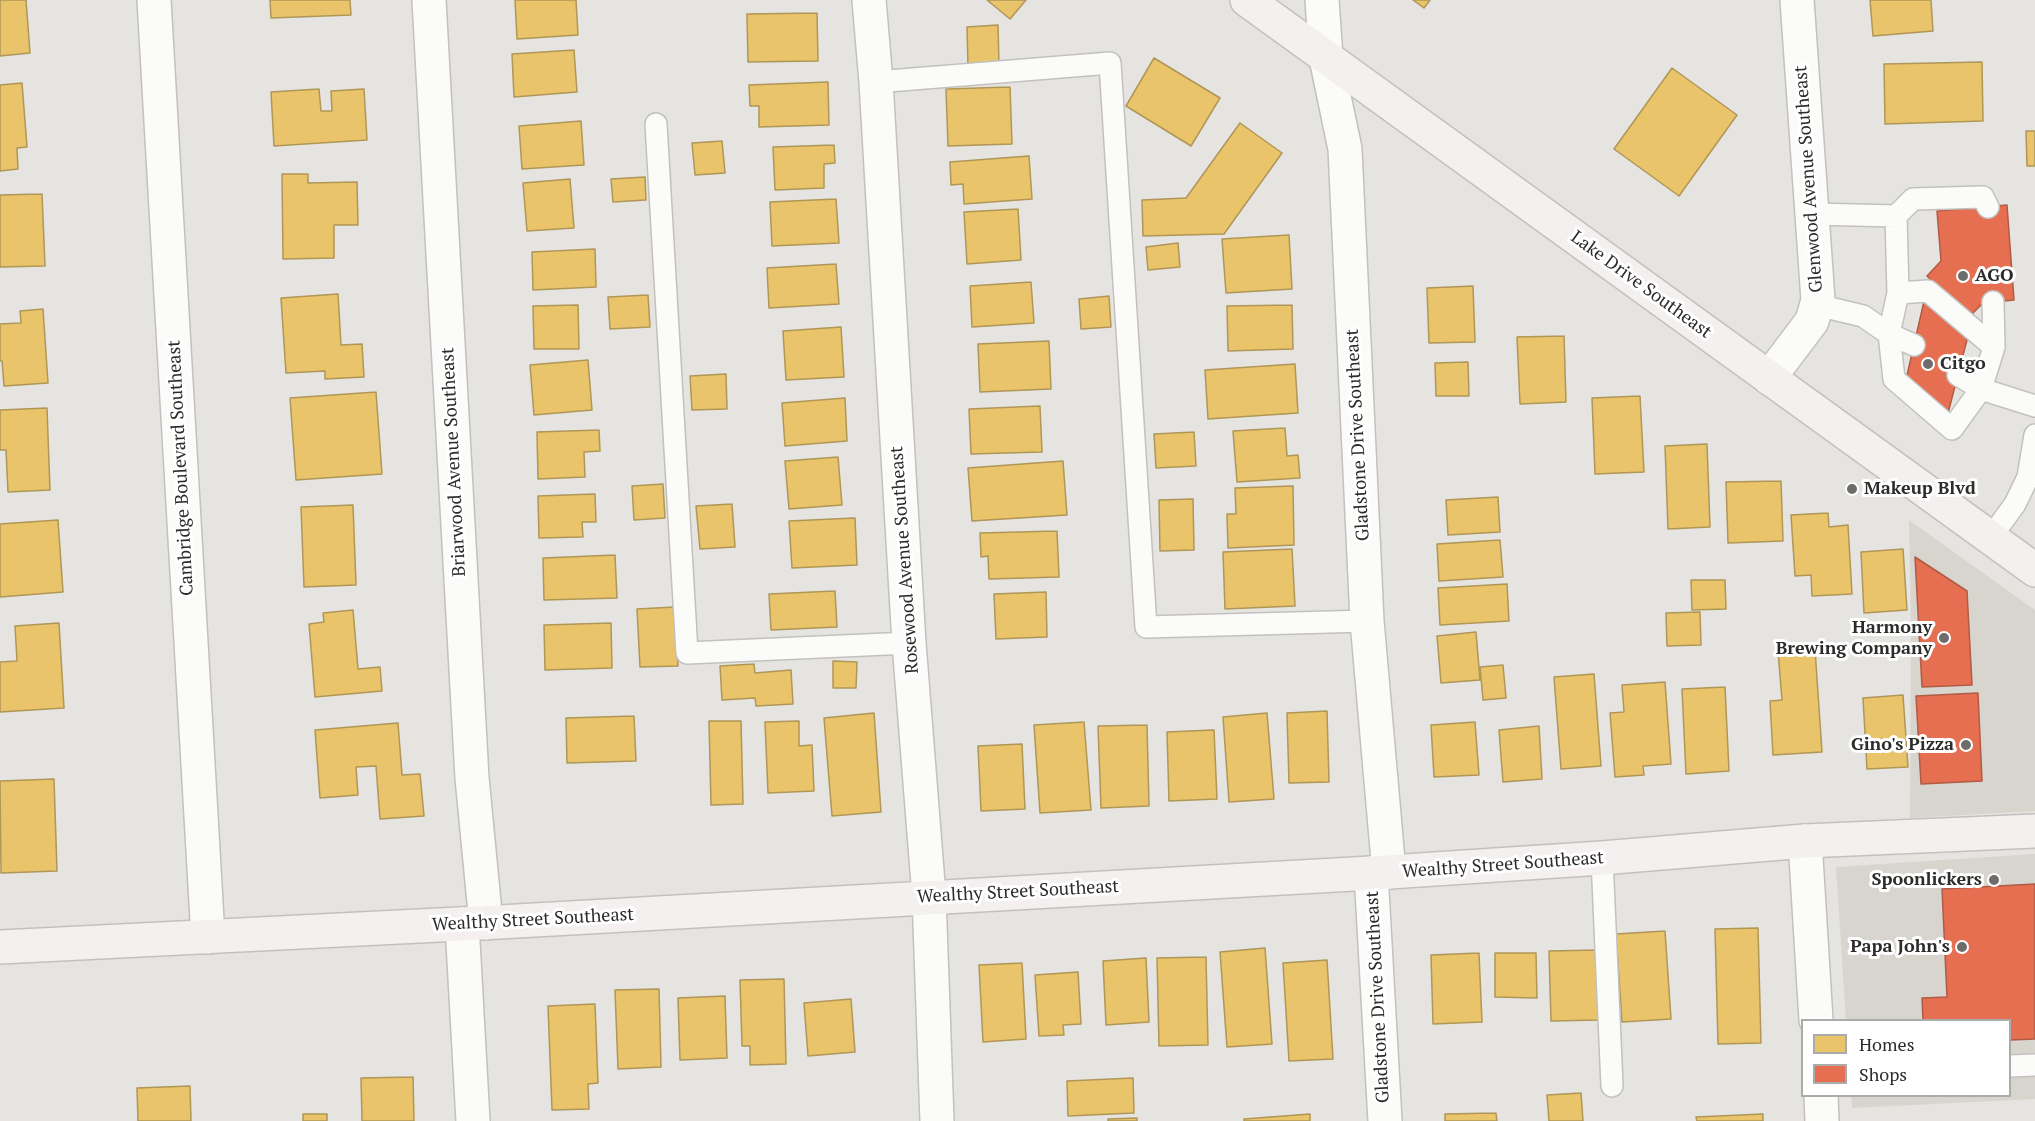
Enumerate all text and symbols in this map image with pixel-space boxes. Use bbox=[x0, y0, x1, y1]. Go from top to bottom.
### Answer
street label: Glenwood Avenue Southeast bbox=[1790, 65, 1828, 293]
street label: Lake Drive Southeast bbox=[1566, 227, 1716, 343]
place label: AGO bbox=[1975, 265, 2014, 287]
marker: AGO bbox=[1956, 269, 1970, 283]
street label: Gladstone Drive Southeast bbox=[1342, 328, 1374, 542]
street label: Cambridge Boulevard Southeast bbox=[164, 340, 198, 596]
street label: Briarwood Avenue Southeast bbox=[437, 347, 471, 577]
place label: Citgo bbox=[1940, 353, 1986, 375]
marker: Citgo bbox=[1921, 357, 1935, 371]
street label: Rosewood Avenue Southeast bbox=[886, 445, 924, 675]
place label: Makeup Blvd bbox=[1864, 478, 1976, 500]
marker: Makeup Blvd bbox=[1845, 482, 1859, 496]
place label: Harmony Brewing Company bbox=[1776, 617, 1932, 660]
marker: Harmony Brewing Company bbox=[1937, 631, 1951, 645]
place label: Gino's Pizza bbox=[1851, 734, 1954, 756]
marker: Gino's Pizza bbox=[1959, 738, 1973, 752]
street label: Wealthy Street Southeast bbox=[1401, 847, 1605, 883]
place label: Spoonlickers bbox=[1872, 869, 1982, 891]
marker: Spoonlickers bbox=[1987, 873, 2001, 887]
street label: Wealthy Street Southeast bbox=[917, 876, 1119, 908]
street label: Gladstone Drive Southeast bbox=[1362, 890, 1394, 1104]
street label: Wealthy Street Southeast bbox=[432, 904, 634, 936]
place label: Papa John's bbox=[1850, 936, 1950, 958]
marker: Papa John's bbox=[1955, 940, 1969, 954]
legend bbox=[1801, 1019, 2011, 1097]
text: Homes bbox=[1859, 1032, 1914, 1056]
text: Shops bbox=[1859, 1062, 1907, 1086]

